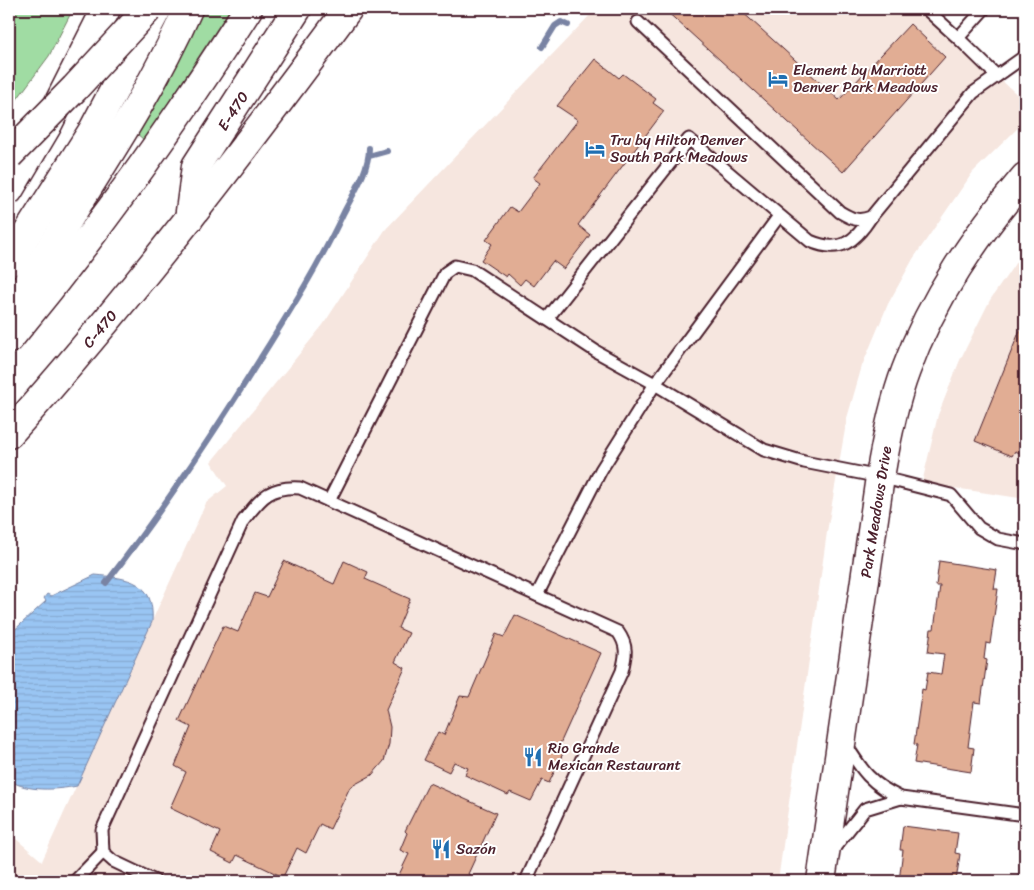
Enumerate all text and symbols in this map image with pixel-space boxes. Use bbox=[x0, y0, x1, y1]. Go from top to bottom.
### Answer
place label: Element by Marriott Denver Park Meadows bbox=[793, 57, 938, 100]
hotel icon: Element by Marriott Denver Park Meadows bbox=[767, 68, 789, 90]
street label: E-470 bbox=[210, 86, 256, 136]
place label: Tru by Hilton Denver South Park Meadows bbox=[610, 127, 748, 170]
hotel icon: Tru by Hilton Denver South Park Meadows bbox=[584, 138, 606, 160]
street label: C-470 bbox=[76, 304, 124, 354]
street label: Park Meadows Drive bbox=[853, 444, 899, 580]
place label: Rio Grande Mexican Restaurant bbox=[548, 735, 681, 778]
restaurant icon: Rio Grande Mexican Restaurant bbox=[522, 746, 544, 768]
place label: Sazón bbox=[456, 836, 496, 862]
restaurant icon: Sazón bbox=[430, 838, 452, 860]

